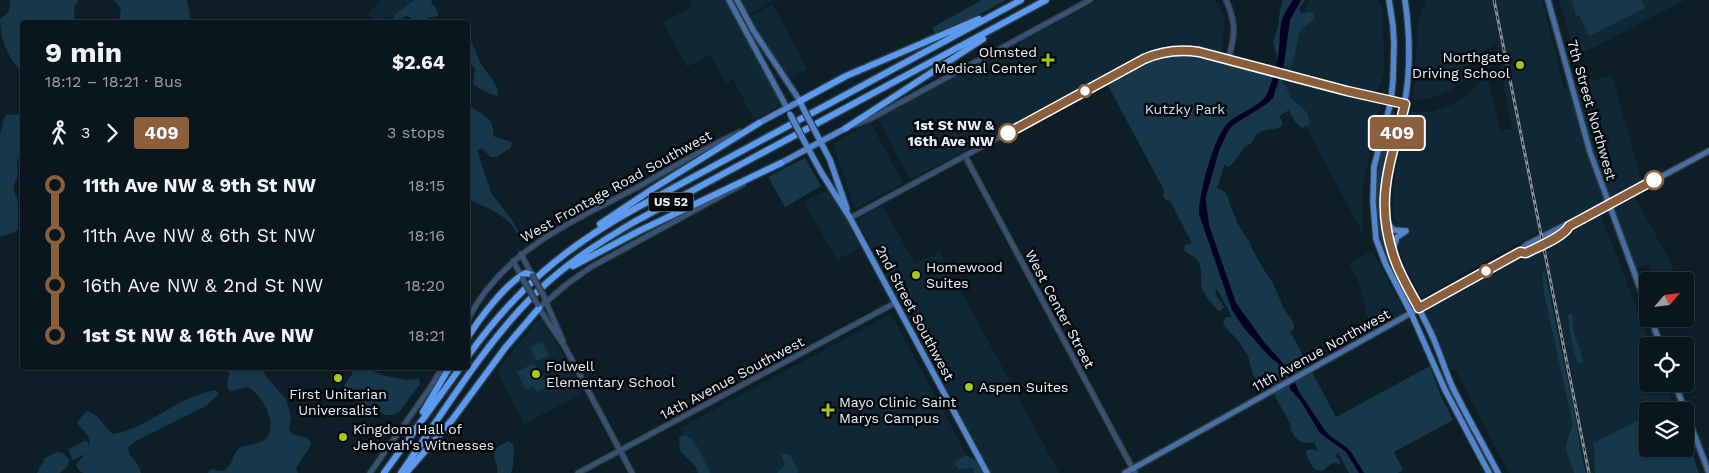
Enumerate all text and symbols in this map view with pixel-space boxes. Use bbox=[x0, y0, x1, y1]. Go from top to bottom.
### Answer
text: 9 min bbox=[45, 36, 122, 69]
street label: 7th Street Northwest bbox=[1564, 38, 1620, 182]
place label: Olmsted Medical Center bbox=[934, 44, 1037, 76]
place label: Northgate Driving School bbox=[1412, 49, 1511, 81]
text: $2.64 bbox=[392, 51, 445, 74]
marker: Olmsted Medical Center bbox=[1041, 53, 1055, 67]
marker: Northgate Driving School bbox=[1514, 59, 1526, 71]
text: 18:12 – 18:21 · Bus bbox=[45, 72, 182, 91]
unlabelled marker bbox=[1078, 84, 1092, 98]
park label: Kutzky Park bbox=[1145, 101, 1225, 117]
place label: 1st St NW & 16th Ave NW bbox=[908, 117, 994, 149]
line badge: 409 bbox=[1368, 117, 1426, 149]
icon: walk bbox=[45, 119, 73, 147]
icon: forward bbox=[98, 119, 126, 147]
text: 409 bbox=[144, 122, 179, 143]
text: 409 bbox=[1380, 122, 1414, 143]
text: 3 bbox=[81, 123, 90, 142]
text: 3 stops bbox=[387, 123, 445, 142]
marker: 1st St NW & 16th Ave NW bbox=[998, 123, 1018, 143]
street label: West Frontage Road Southwest bbox=[518, 127, 714, 245]
unlabelled marker bbox=[1644, 170, 1664, 190]
text: 11th Ave NW & 9th St NW bbox=[83, 174, 316, 197]
text: 18:15 bbox=[409, 176, 445, 195]
road number: US 52 bbox=[648, 192, 694, 212]
text: 11th Ave NW & 6th St NW bbox=[83, 224, 316, 247]
text: 18:16 bbox=[408, 226, 445, 245]
street label: 2nd Street Southwest bbox=[873, 243, 957, 383]
street label: West Center Street bbox=[1022, 247, 1098, 371]
place label: Homewood Suites bbox=[926, 259, 1003, 291]
unlabelled marker bbox=[1479, 264, 1493, 278]
marker: Homewood Suites bbox=[910, 269, 922, 281]
north arrow bbox=[1639, 272, 1694, 328]
map controls bbox=[1639, 272, 1694, 457]
text: 16th Ave NW & 2nd St NW bbox=[83, 274, 323, 297]
text: 18:20 bbox=[405, 276, 445, 295]
street label: 11th Avenue Northwest bbox=[1249, 305, 1393, 395]
text: 1st St NW & 16th Ave NW bbox=[83, 324, 314, 347]
text: 18:21 bbox=[409, 326, 445, 345]
street label: 14th Avenue Southwest bbox=[657, 333, 807, 423]
button: locate bbox=[1639, 337, 1694, 392]
place label: Folwell Elementary School bbox=[546, 358, 676, 390]
marker: Folwell Elementary School bbox=[530, 368, 542, 380]
marker: First Unitarian Universalist bbox=[332, 372, 344, 384]
place label: Aspen Suites bbox=[979, 379, 1068, 395]
marker: Aspen Suites bbox=[963, 381, 975, 393]
place label: First Unitarian Universalist bbox=[289, 386, 387, 418]
place label: Mayo Clinic Saint Marys Campus bbox=[839, 394, 956, 426]
button: layers bbox=[1639, 402, 1694, 457]
marker: Mayo Clinic Saint Marys Campus bbox=[821, 403, 835, 417]
place label: Kingdom Hall of Jehovah's Witnesses bbox=[353, 421, 494, 453]
marker: Kingdom Hall of Jehovah's Witnesses bbox=[337, 431, 349, 443]

